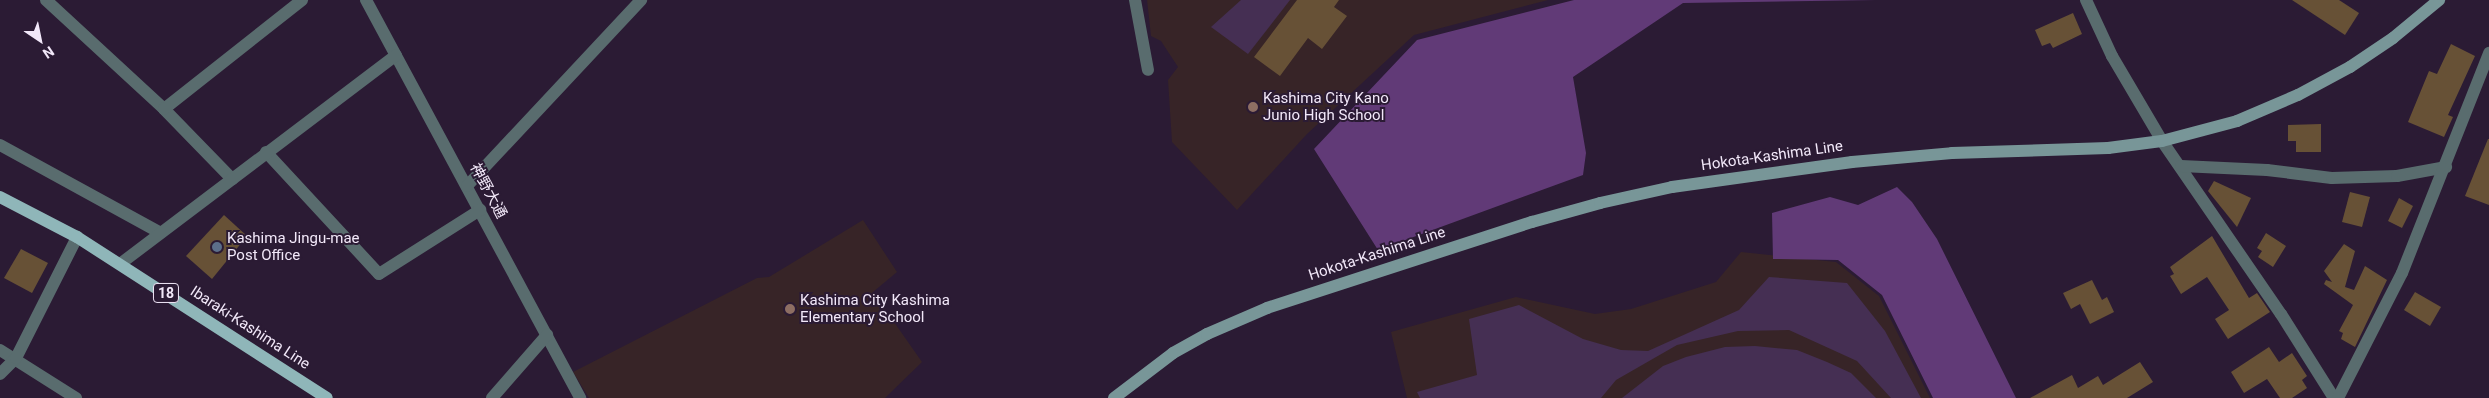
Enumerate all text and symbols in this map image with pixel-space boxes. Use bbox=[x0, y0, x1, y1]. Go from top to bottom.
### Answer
north arrow bbox=[15, 15, 65, 65]
text: N bbox=[40, 43, 57, 62]
place label: Kashima City Kano Junio High School bbox=[1263, 89, 1389, 124]
marker: Kashima City Kano Junio High School bbox=[1247, 101, 1259, 113]
street label: Hokota-Kashima Line bbox=[1700, 137, 1844, 175]
street label: 神野大通 bbox=[466, 160, 510, 222]
street label: Hokota-Kashima Line bbox=[1306, 223, 1448, 285]
place label: Kashima Jingu-mae Post Office bbox=[227, 229, 360, 264]
marker: Kashima Jingu-mae Post Office bbox=[211, 241, 223, 253]
road number: 18 bbox=[152, 282, 180, 304]
street label: Ibaraki-Kashima Line bbox=[187, 283, 313, 373]
place label: Kashima City Kashima Elementary School bbox=[800, 291, 950, 326]
marker: Kashima City Kashima Elementary School bbox=[784, 303, 796, 315]

